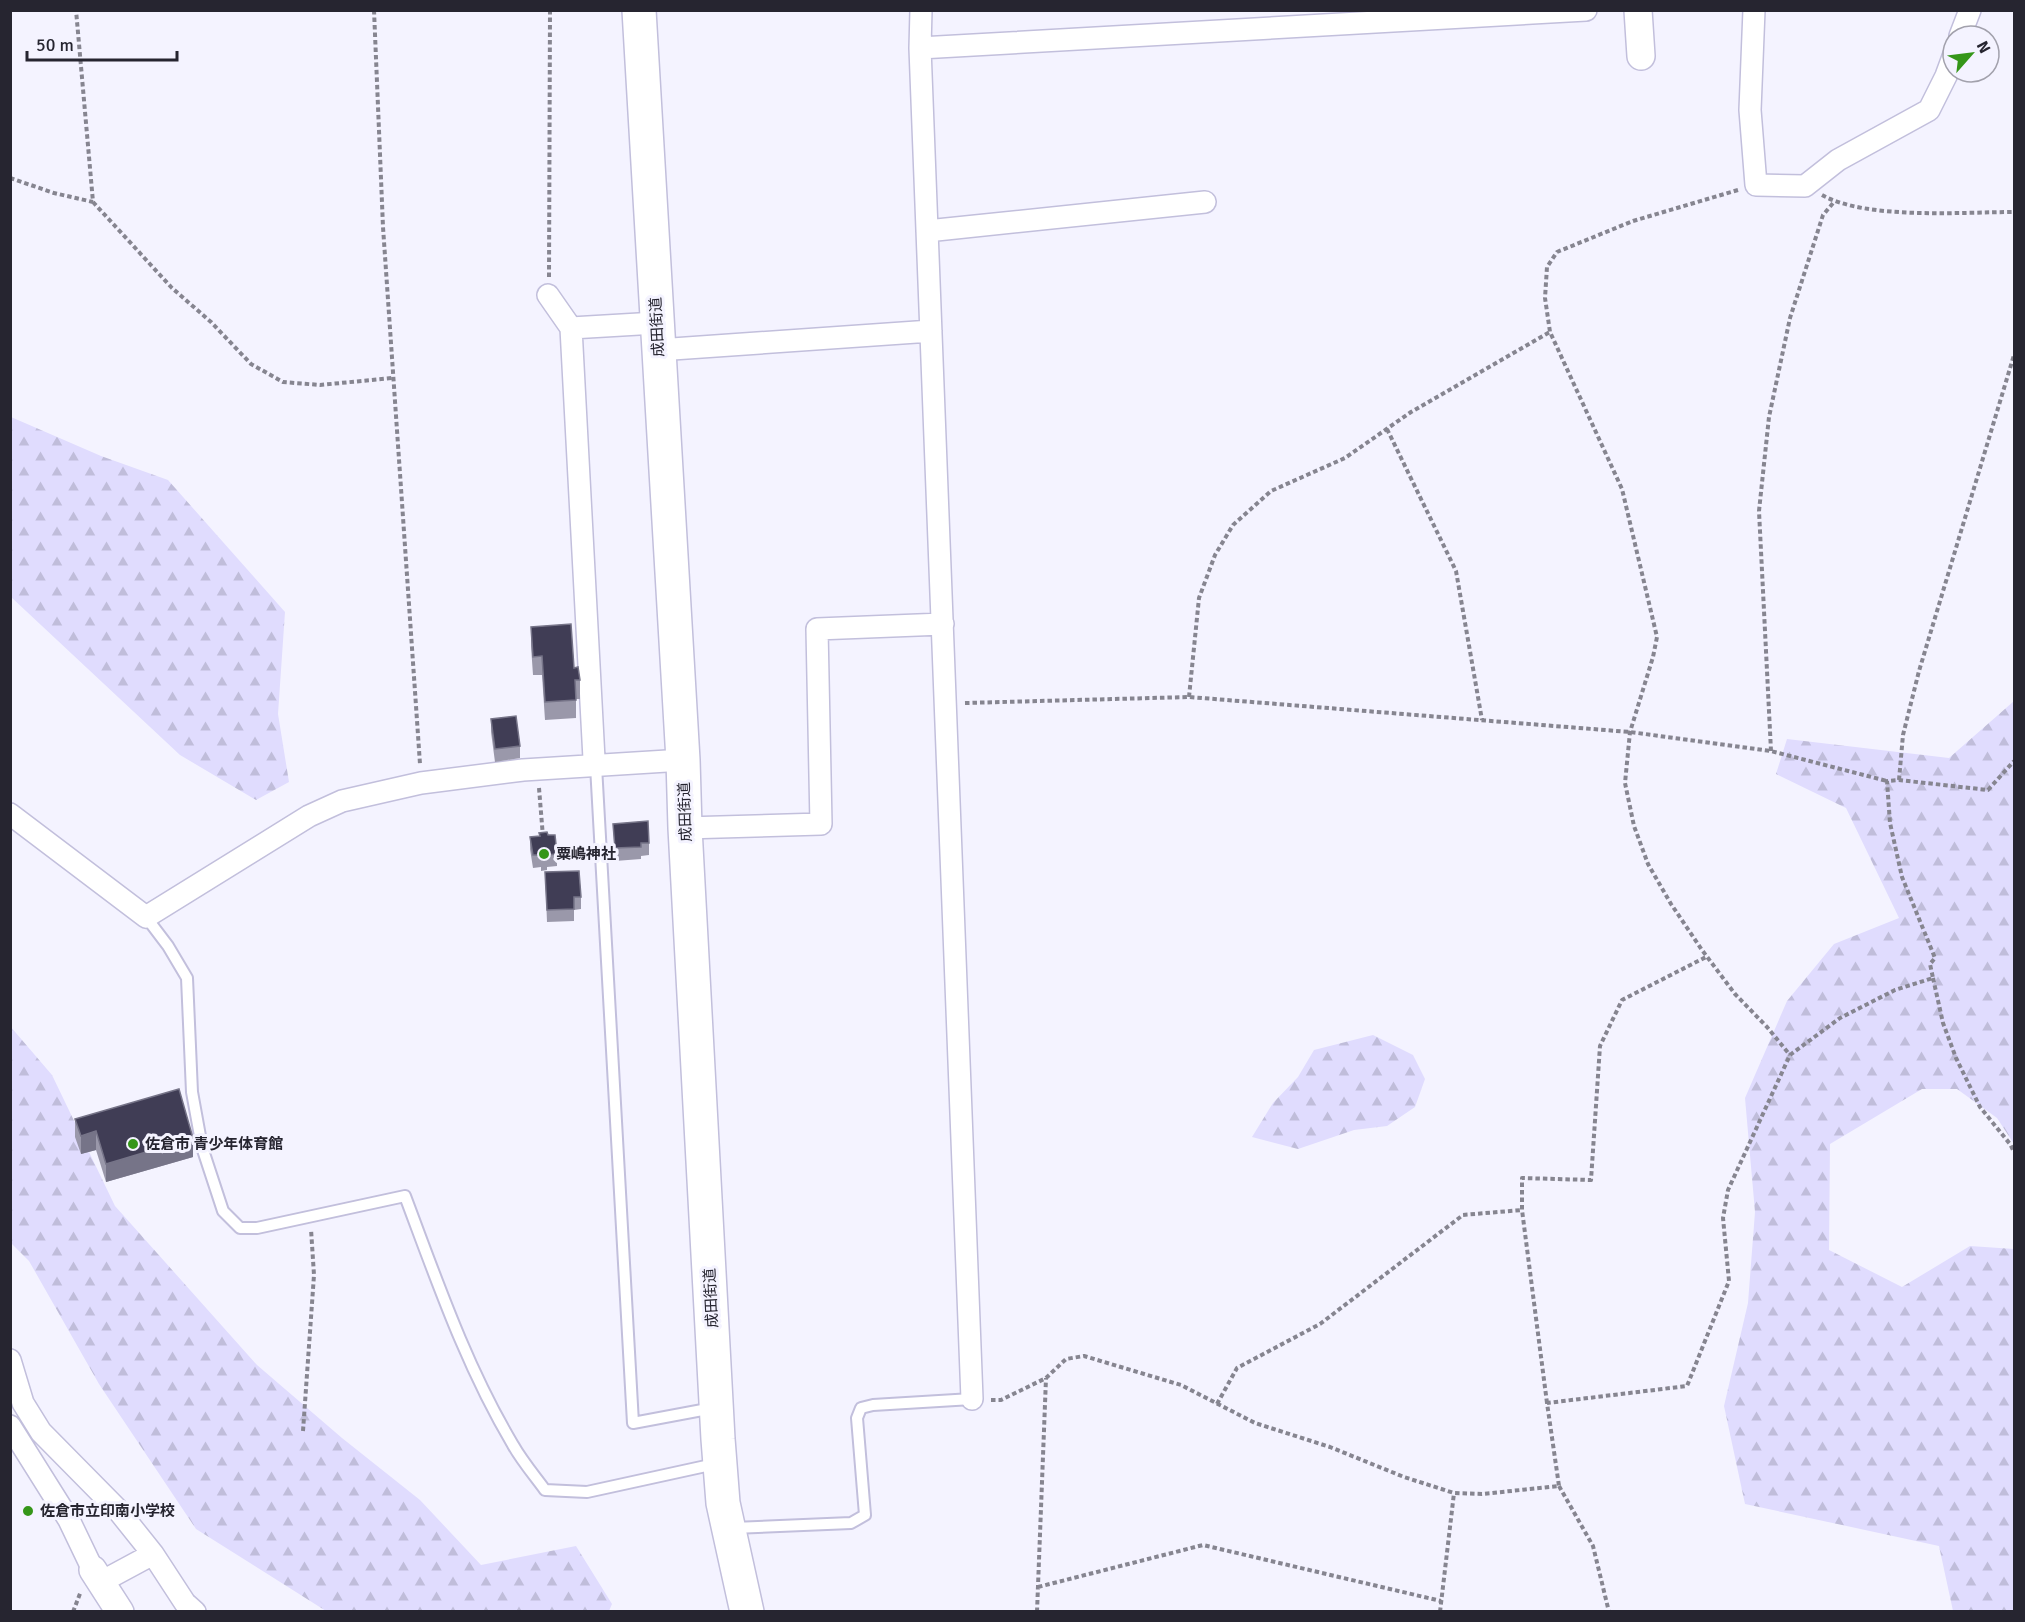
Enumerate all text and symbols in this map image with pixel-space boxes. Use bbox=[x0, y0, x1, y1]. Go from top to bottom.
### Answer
scale bar bbox=[27, 24, 177, 62]
north arrow bbox=[1941, 24, 2001, 84]
text: 50 m bbox=[36, 34, 74, 56]
text: N bbox=[1972, 38, 1995, 57]
street label: 成田街道 bbox=[646, 297, 668, 357]
street label: 成田街道 bbox=[675, 782, 695, 842]
place label: 粟嶋神社 bbox=[556, 845, 616, 863]
marker: 粟嶋神社 bbox=[537, 847, 551, 861]
place label: 佐倉市 青少年体育館 bbox=[145, 1135, 283, 1153]
marker: 佐倉市 青少年体育館 bbox=[126, 1137, 140, 1151]
street label: 成田街道 bbox=[700, 1268, 722, 1328]
place label: 佐倉市立印南小学校 bbox=[40, 1502, 175, 1520]
marker: 佐倉市立印南小学校 bbox=[21, 1504, 35, 1518]

